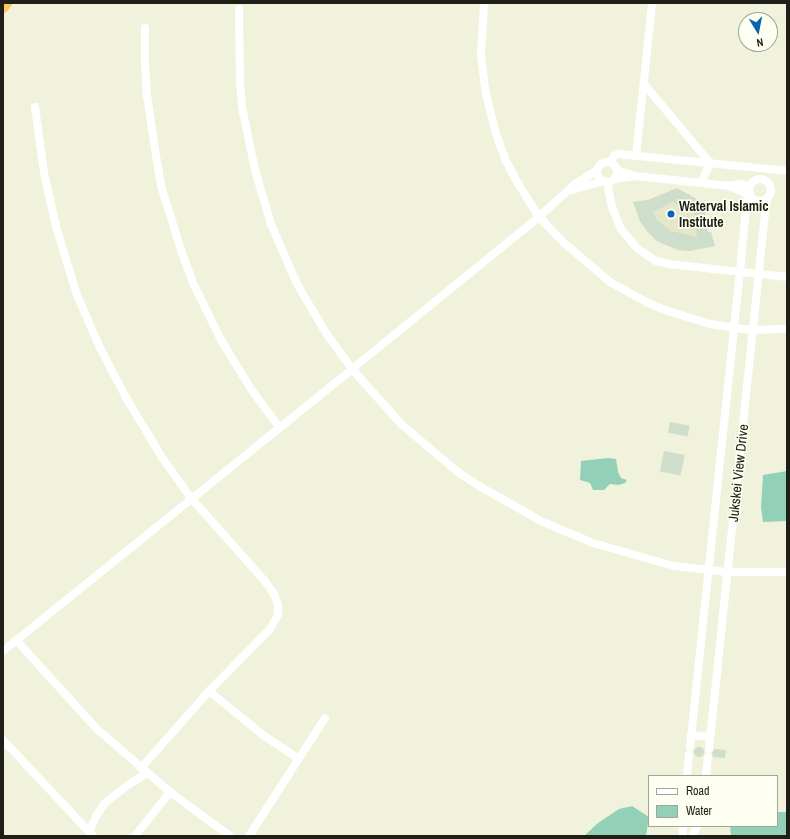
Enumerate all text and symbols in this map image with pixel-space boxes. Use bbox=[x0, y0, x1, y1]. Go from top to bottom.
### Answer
north arrow bbox=[738, 12, 778, 52]
text: N bbox=[755, 35, 764, 50]
place label: Waterval Islamic Institute bbox=[679, 198, 769, 230]
marker: Waterval Islamic Institute bbox=[666, 209, 676, 219]
street label: Jukskei View Drive bbox=[725, 423, 751, 523]
legend bbox=[648, 775, 778, 827]
text: Road bbox=[686, 783, 710, 799]
text: Water bbox=[686, 803, 712, 819]

